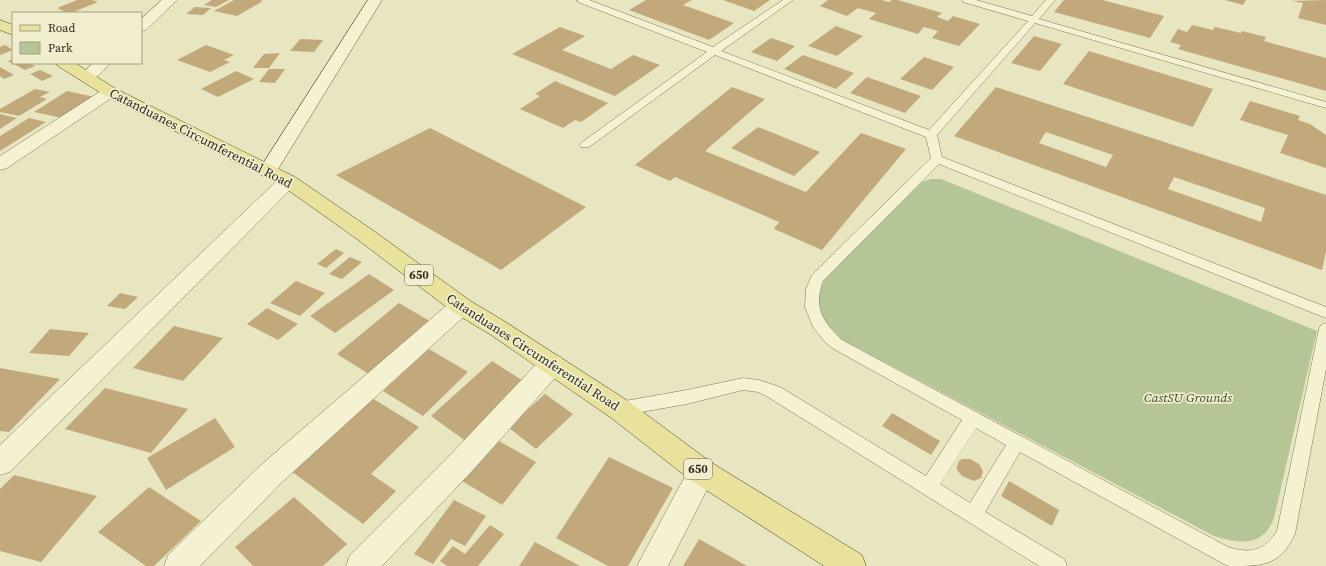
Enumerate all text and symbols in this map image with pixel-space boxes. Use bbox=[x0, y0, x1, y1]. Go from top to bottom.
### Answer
legend bbox=[12, 12, 142, 64]
text: Road bbox=[48, 20, 75, 36]
text: Park bbox=[48, 40, 73, 56]
street label: Catanduanes Circumferential Road bbox=[107, 84, 296, 192]
road number: 650 bbox=[405, 265, 433, 285]
street label: Catanduanes Circumferential Road bbox=[443, 290, 623, 415]
park label: CastSU Grounds bbox=[1144, 389, 1232, 406]
road number: 650 bbox=[684, 459, 712, 479]

